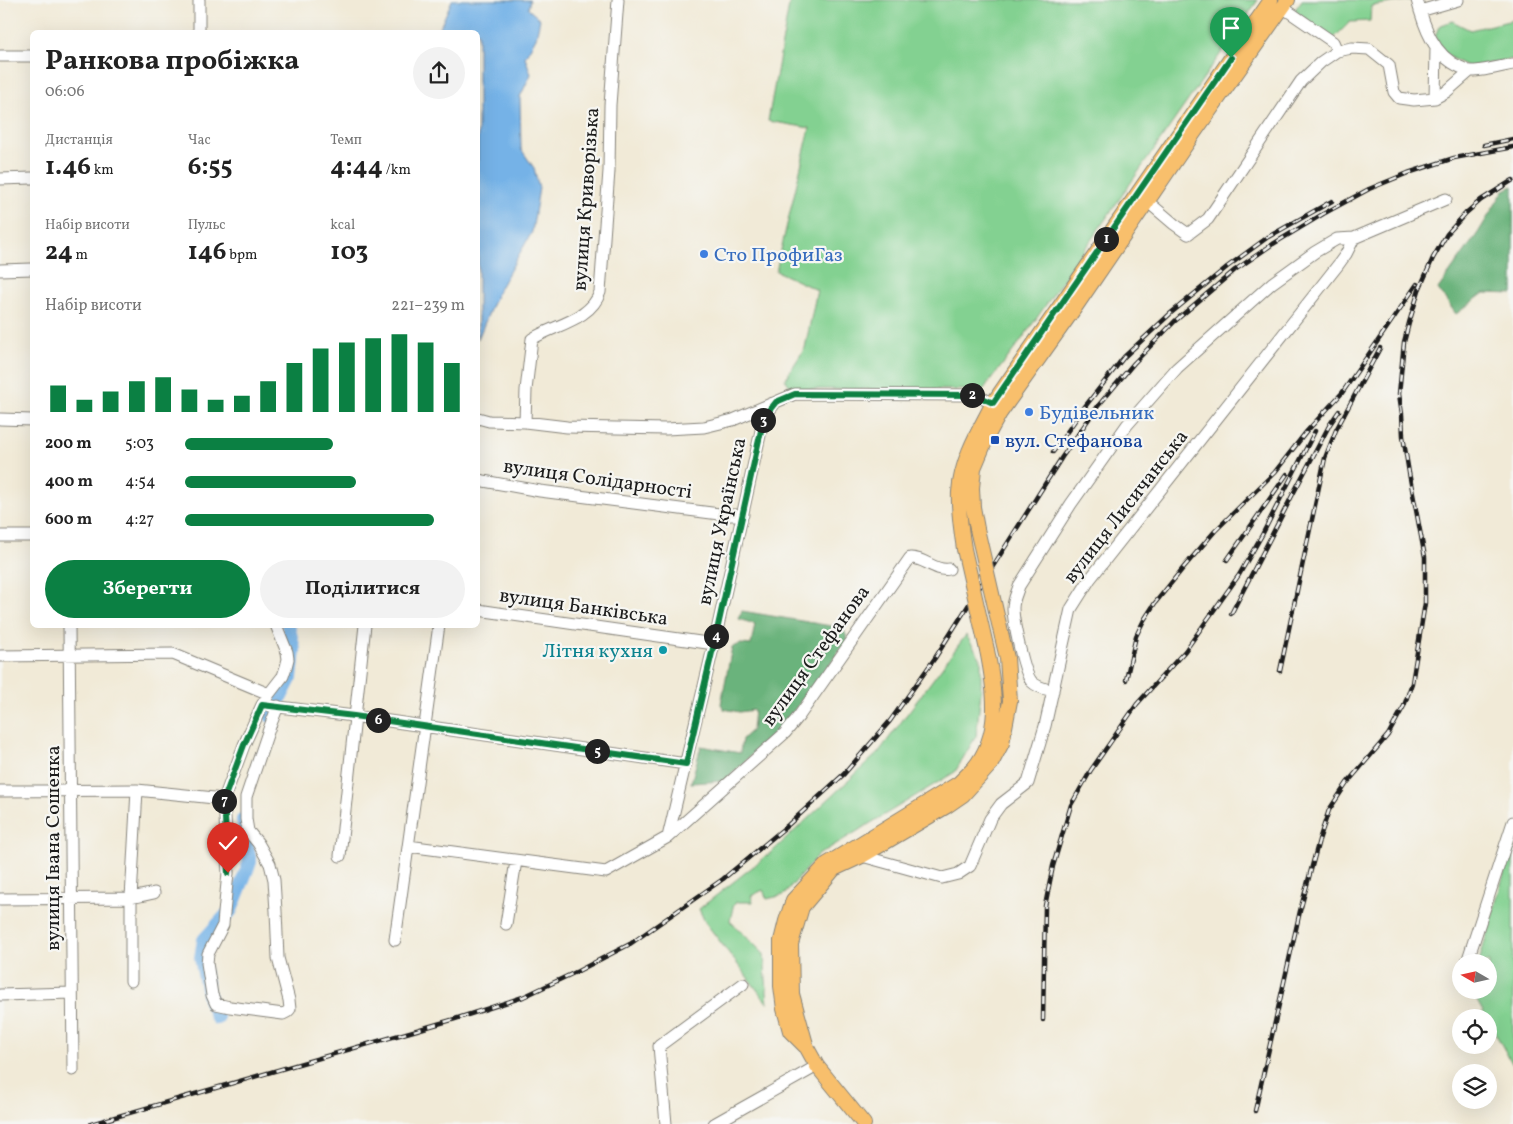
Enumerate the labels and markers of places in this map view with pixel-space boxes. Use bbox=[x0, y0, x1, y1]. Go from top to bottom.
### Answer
pin bbox=[1210, 7, 1252, 58]
pin: 1 bbox=[1094, 226, 1118, 252]
place label: Сто ПрофиГаз bbox=[714, 242, 843, 270]
marker: Сто ПрофиГаз bbox=[698, 248, 710, 260]
pin: 2 bbox=[960, 382, 984, 408]
place label: Будівельник bbox=[1039, 400, 1154, 428]
marker: Будівельник bbox=[1023, 406, 1035, 418]
pin: 3 bbox=[750, 408, 776, 432]
place label: вул. Стефанова bbox=[1005, 428, 1143, 456]
marker: вул. Стефанова bbox=[989, 434, 1001, 446]
pin: 4 bbox=[704, 624, 728, 648]
place label: Літня кухня bbox=[542, 638, 653, 666]
marker: Літня кухня bbox=[657, 644, 669, 656]
pin: 6 bbox=[366, 708, 390, 732]
pin: 5 bbox=[584, 738, 610, 764]
pin: 7 bbox=[212, 788, 236, 814]
pin bbox=[207, 822, 249, 873]

